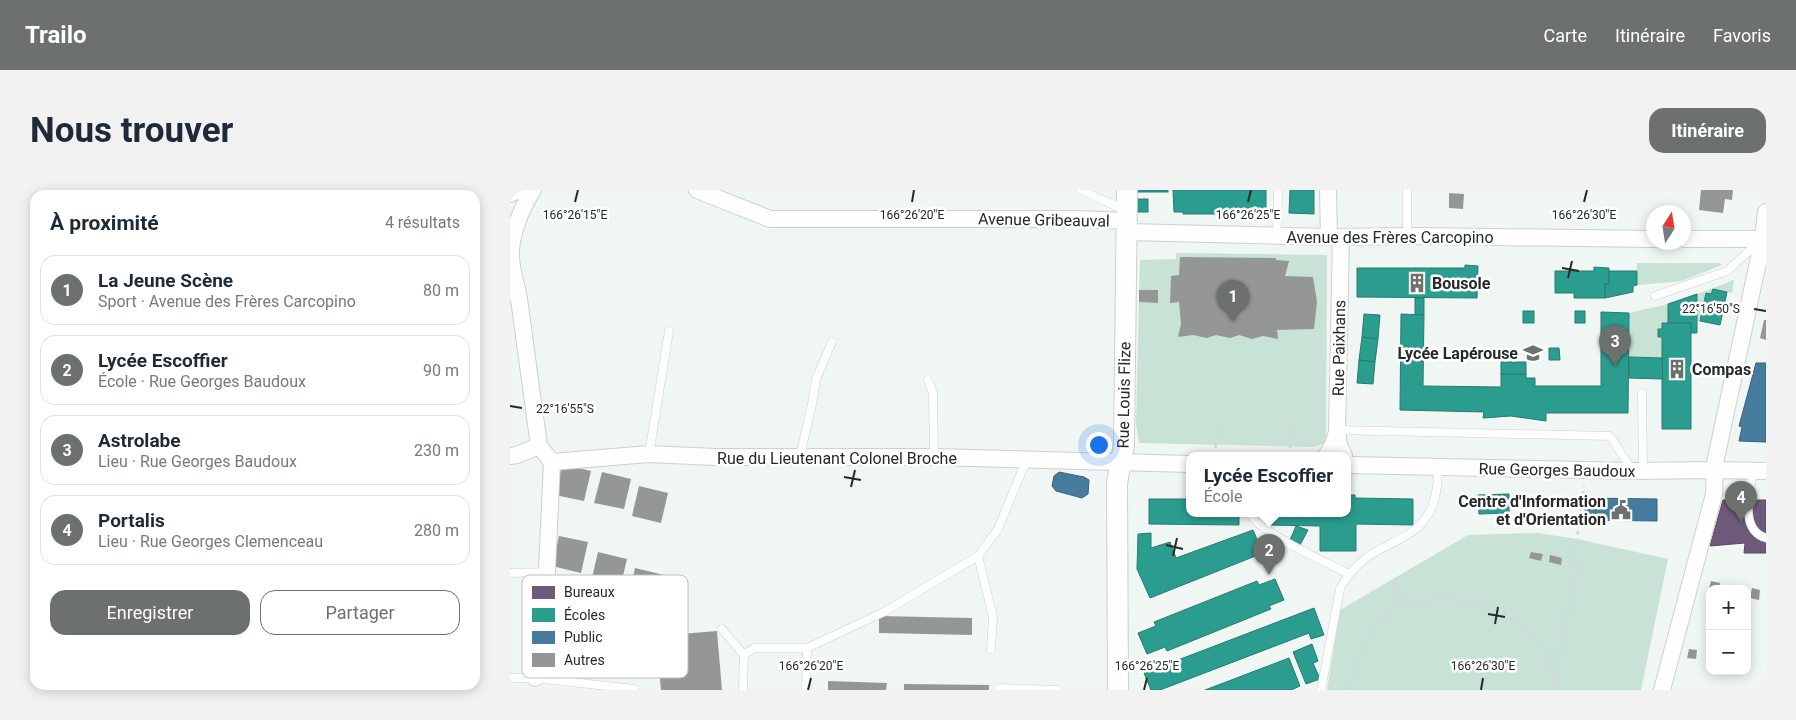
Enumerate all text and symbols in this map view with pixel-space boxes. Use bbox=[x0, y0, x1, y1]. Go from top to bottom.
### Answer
text: Trailo bbox=[25, 21, 87, 49]
text: Carte bbox=[1544, 25, 1587, 46]
text: Itinéraire bbox=[1615, 25, 1685, 46]
text: Favoris bbox=[1713, 25, 1771, 46]
button: Itinéraire bbox=[1649, 108, 1766, 153]
text: Nous trouver bbox=[30, 110, 233, 151]
north arrow bbox=[1646, 205, 1691, 250]
text: 166°26'15"E bbox=[543, 208, 607, 222]
text: 166°26'20"E bbox=[880, 208, 944, 222]
text: 166°26'25"E bbox=[1216, 208, 1280, 222]
text: 166°26'30"E bbox=[1552, 208, 1616, 222]
street label: Avenue Gribeauval bbox=[978, 209, 1110, 231]
text: À proximité bbox=[50, 211, 159, 235]
text: 4 résultats bbox=[385, 213, 460, 232]
street label: Avenue des Frères Carcopino bbox=[1286, 228, 1494, 247]
text: La Jeune Scène bbox=[98, 269, 233, 292]
building icon: Bousole bbox=[1406, 272, 1428, 294]
place label: Bousole bbox=[1432, 274, 1491, 293]
pin: 1 bbox=[1217, 280, 1249, 321]
text: 1 bbox=[62, 281, 72, 300]
text: 80 m bbox=[423, 281, 459, 300]
text: Sport · Avenue des Frères Carcopino bbox=[98, 292, 356, 311]
street label: Rue Paixhans bbox=[1329, 300, 1349, 396]
text: 22°16'50"S bbox=[1682, 302, 1740, 316]
pin: 3 bbox=[1599, 325, 1631, 366]
street label: Rue Louis Flize bbox=[1114, 341, 1134, 449]
school or university icon: Lycée Lapérouse bbox=[1522, 342, 1544, 364]
place label: Lycée Lapérouse bbox=[1397, 344, 1518, 363]
text: Lycée Escoffier bbox=[98, 349, 228, 372]
building icon: Compas bbox=[1666, 358, 1688, 380]
place label: Compas bbox=[1692, 360, 1751, 379]
text: 2 bbox=[62, 361, 72, 380]
text: 90 m bbox=[423, 361, 459, 380]
text: École · Rue Georges Baudoux bbox=[98, 372, 306, 391]
text: 22°16'55"S bbox=[536, 402, 594, 416]
text: Astrolabe bbox=[98, 429, 181, 452]
your location bbox=[1086, 432, 1112, 458]
text: 3 bbox=[62, 441, 72, 460]
text: 230 m bbox=[414, 441, 459, 460]
street label: Rue du Lieutenant Colonel Broche bbox=[717, 449, 957, 468]
text: Lieu · Rue Georges Baudoux bbox=[98, 452, 297, 471]
popup bbox=[1186, 452, 1351, 517]
street label: Rue Georges Baudoux bbox=[1478, 459, 1636, 481]
text: Lycée Escoffier bbox=[1204, 464, 1333, 487]
pin: 4 bbox=[1725, 481, 1757, 522]
text: École bbox=[1204, 487, 1243, 506]
place label: Centre d'Information et d'Orientation bbox=[1458, 492, 1606, 529]
public building icon: Centre d'Information et d'Orientation bbox=[1610, 499, 1632, 521]
text: Portalis bbox=[98, 509, 165, 532]
text: 4 bbox=[62, 521, 72, 540]
text: 280 m bbox=[414, 521, 459, 540]
text: Lieu · Rue Georges Clemenceau bbox=[98, 532, 323, 551]
pin: 2 bbox=[1253, 534, 1285, 575]
legend bbox=[522, 575, 688, 678]
text: Bureaux bbox=[564, 584, 615, 600]
map controls bbox=[1706, 585, 1751, 675]
button: + bbox=[1706, 585, 1751, 630]
button: Enregistrer bbox=[50, 590, 250, 635]
button: Partager bbox=[260, 590, 460, 635]
text: Écoles bbox=[564, 606, 605, 623]
text: Public bbox=[564, 629, 603, 645]
button: − bbox=[1706, 630, 1751, 675]
text: Autres bbox=[564, 652, 605, 668]
text: 166°26'20"E bbox=[779, 659, 843, 673]
text: 166°26'25"E bbox=[1115, 659, 1179, 673]
text: 166°26'30"E bbox=[1451, 659, 1515, 673]

